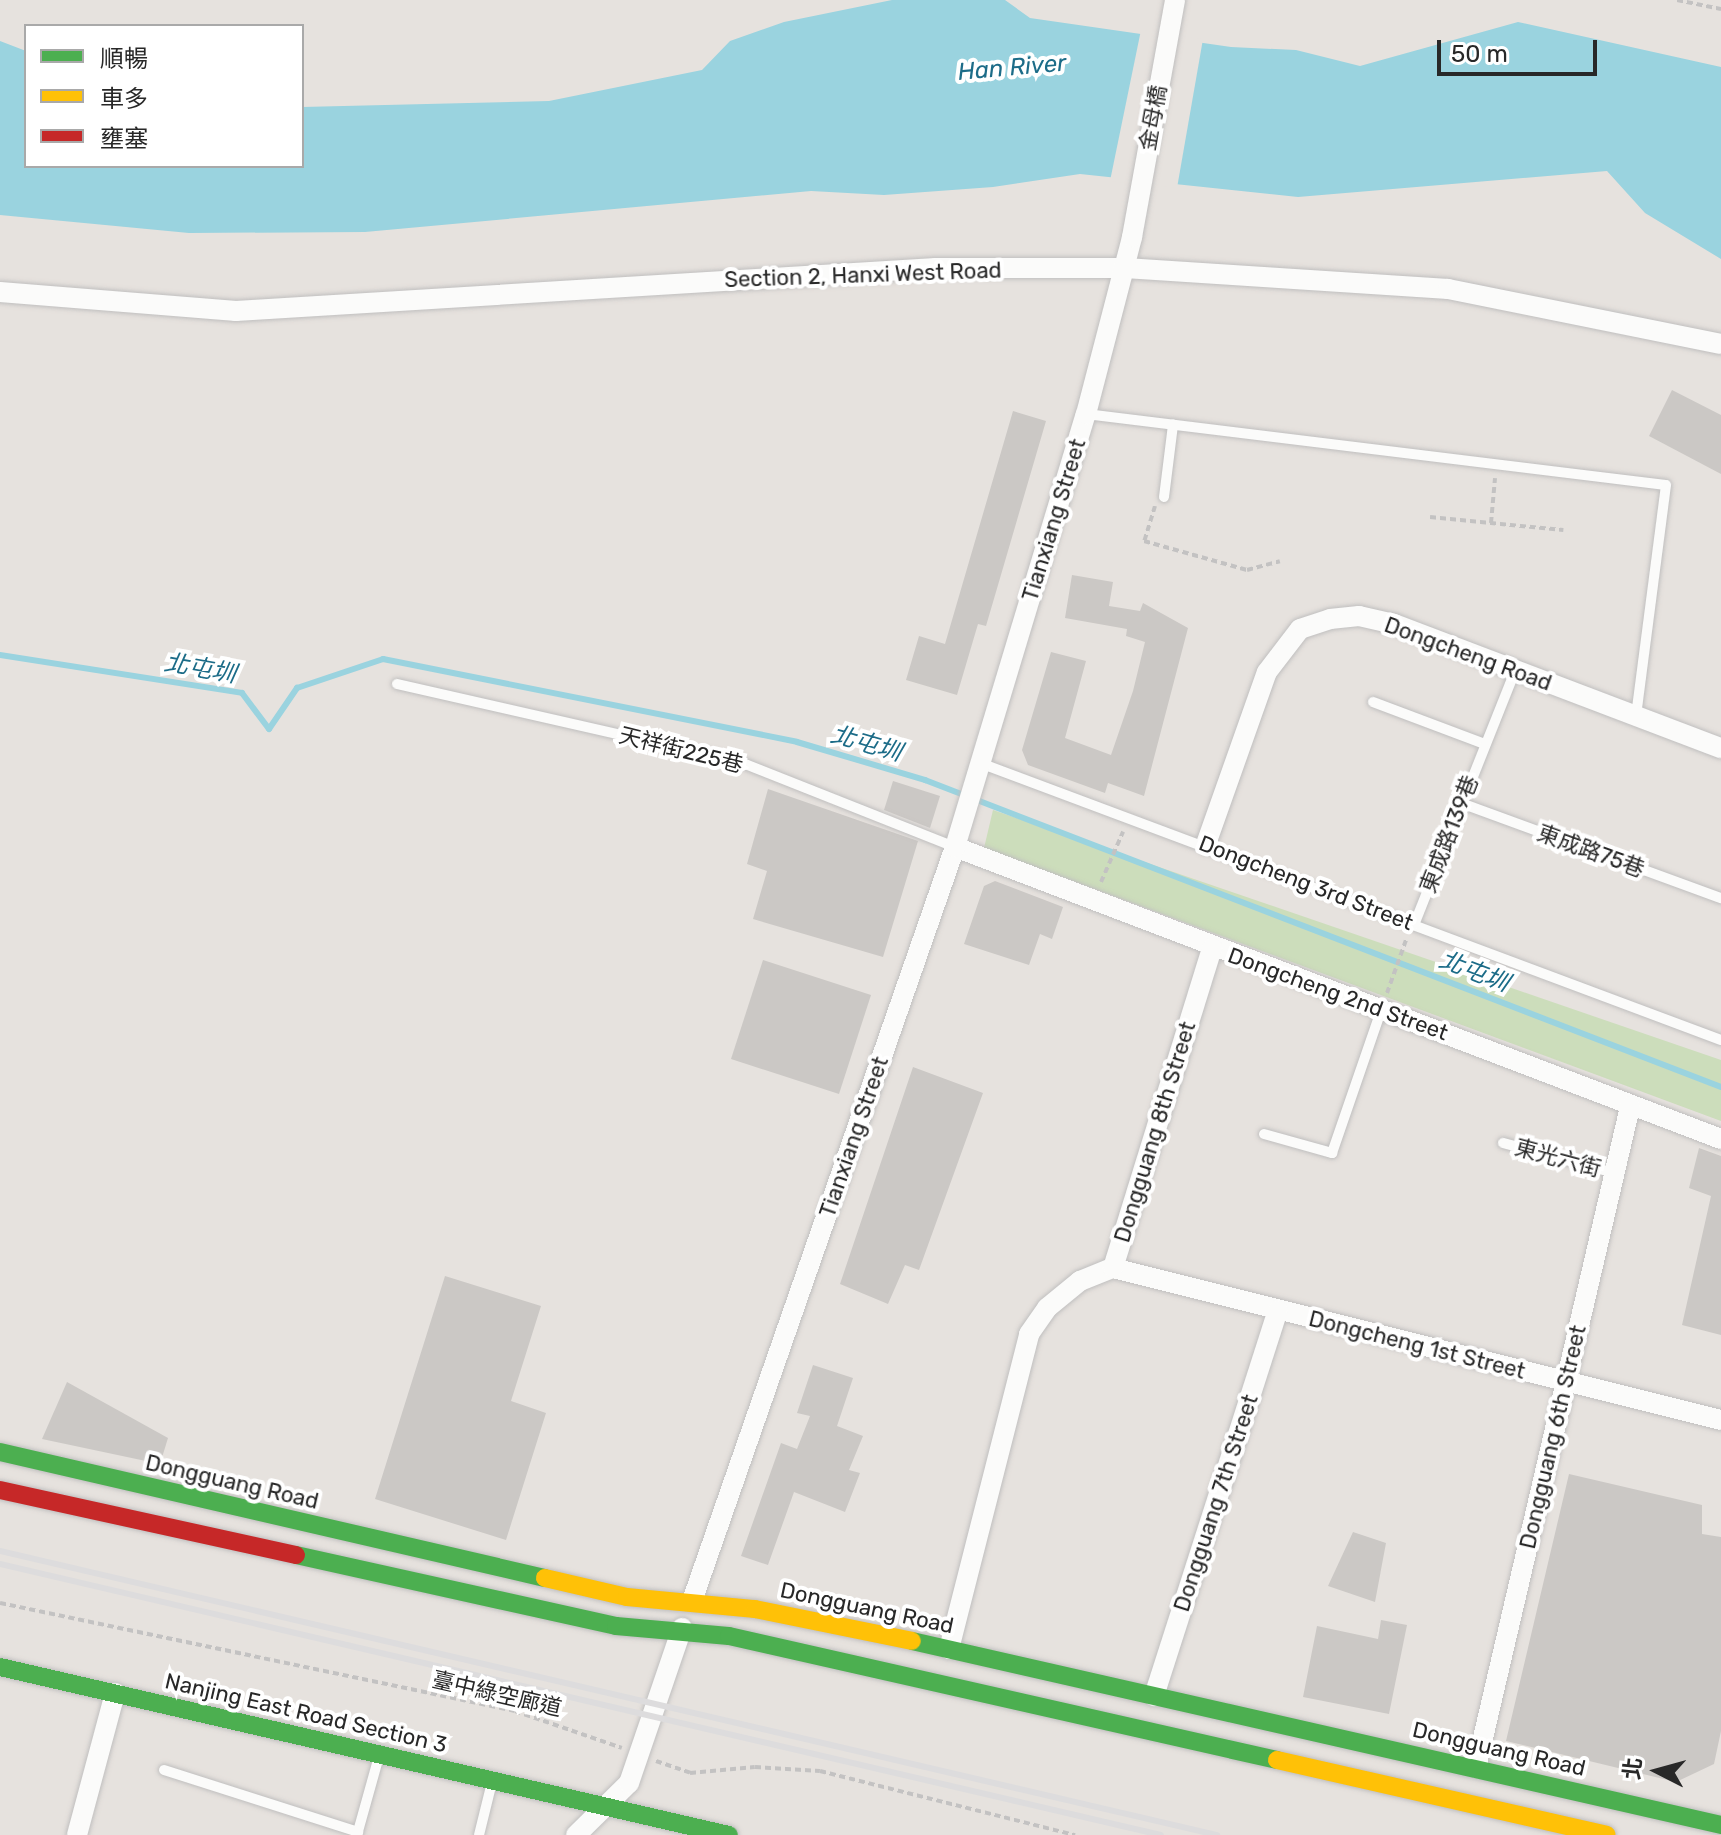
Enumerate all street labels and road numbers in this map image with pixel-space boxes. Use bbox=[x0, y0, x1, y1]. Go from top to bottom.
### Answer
street label: 金母橋 bbox=[1134, 83, 1172, 153]
street label: Section 2, Hanxi West Road bbox=[724, 257, 1002, 293]
street label: Tianxiang Street bbox=[1017, 436, 1091, 604]
street label: Dongcheng Road bbox=[1381, 611, 1555, 697]
street label: 天祥街225巷 bbox=[616, 722, 746, 778]
street label: 東成路139巷 bbox=[1415, 772, 1483, 896]
street label: 東成路75巷 bbox=[1534, 819, 1648, 883]
street label: Dongcheng 3rd Street bbox=[1195, 830, 1417, 936]
street label: Dongcheng 2nd Street bbox=[1224, 942, 1452, 1046]
street label: Dongguang 8th Street bbox=[1109, 1018, 1201, 1246]
street label: Tianxiang Street bbox=[814, 1053, 894, 1221]
street label: 東光六街 bbox=[1512, 1134, 1604, 1182]
street label: Dongcheng 1st Street bbox=[1306, 1305, 1528, 1385]
street label: Dongguang 6th Street bbox=[1514, 1323, 1592, 1551]
street label: Dongguang 7th Street bbox=[1168, 1391, 1264, 1615]
street label: Dongguang Road bbox=[143, 1449, 321, 1515]
street label: Dongguang Road bbox=[778, 1577, 956, 1639]
street label: 臺中綠空廊道 bbox=[430, 1666, 564, 1722]
street label: Nanjing East Road Section 3 bbox=[163, 1668, 449, 1758]
street label: Dongguang Road bbox=[1410, 1716, 1588, 1782]

